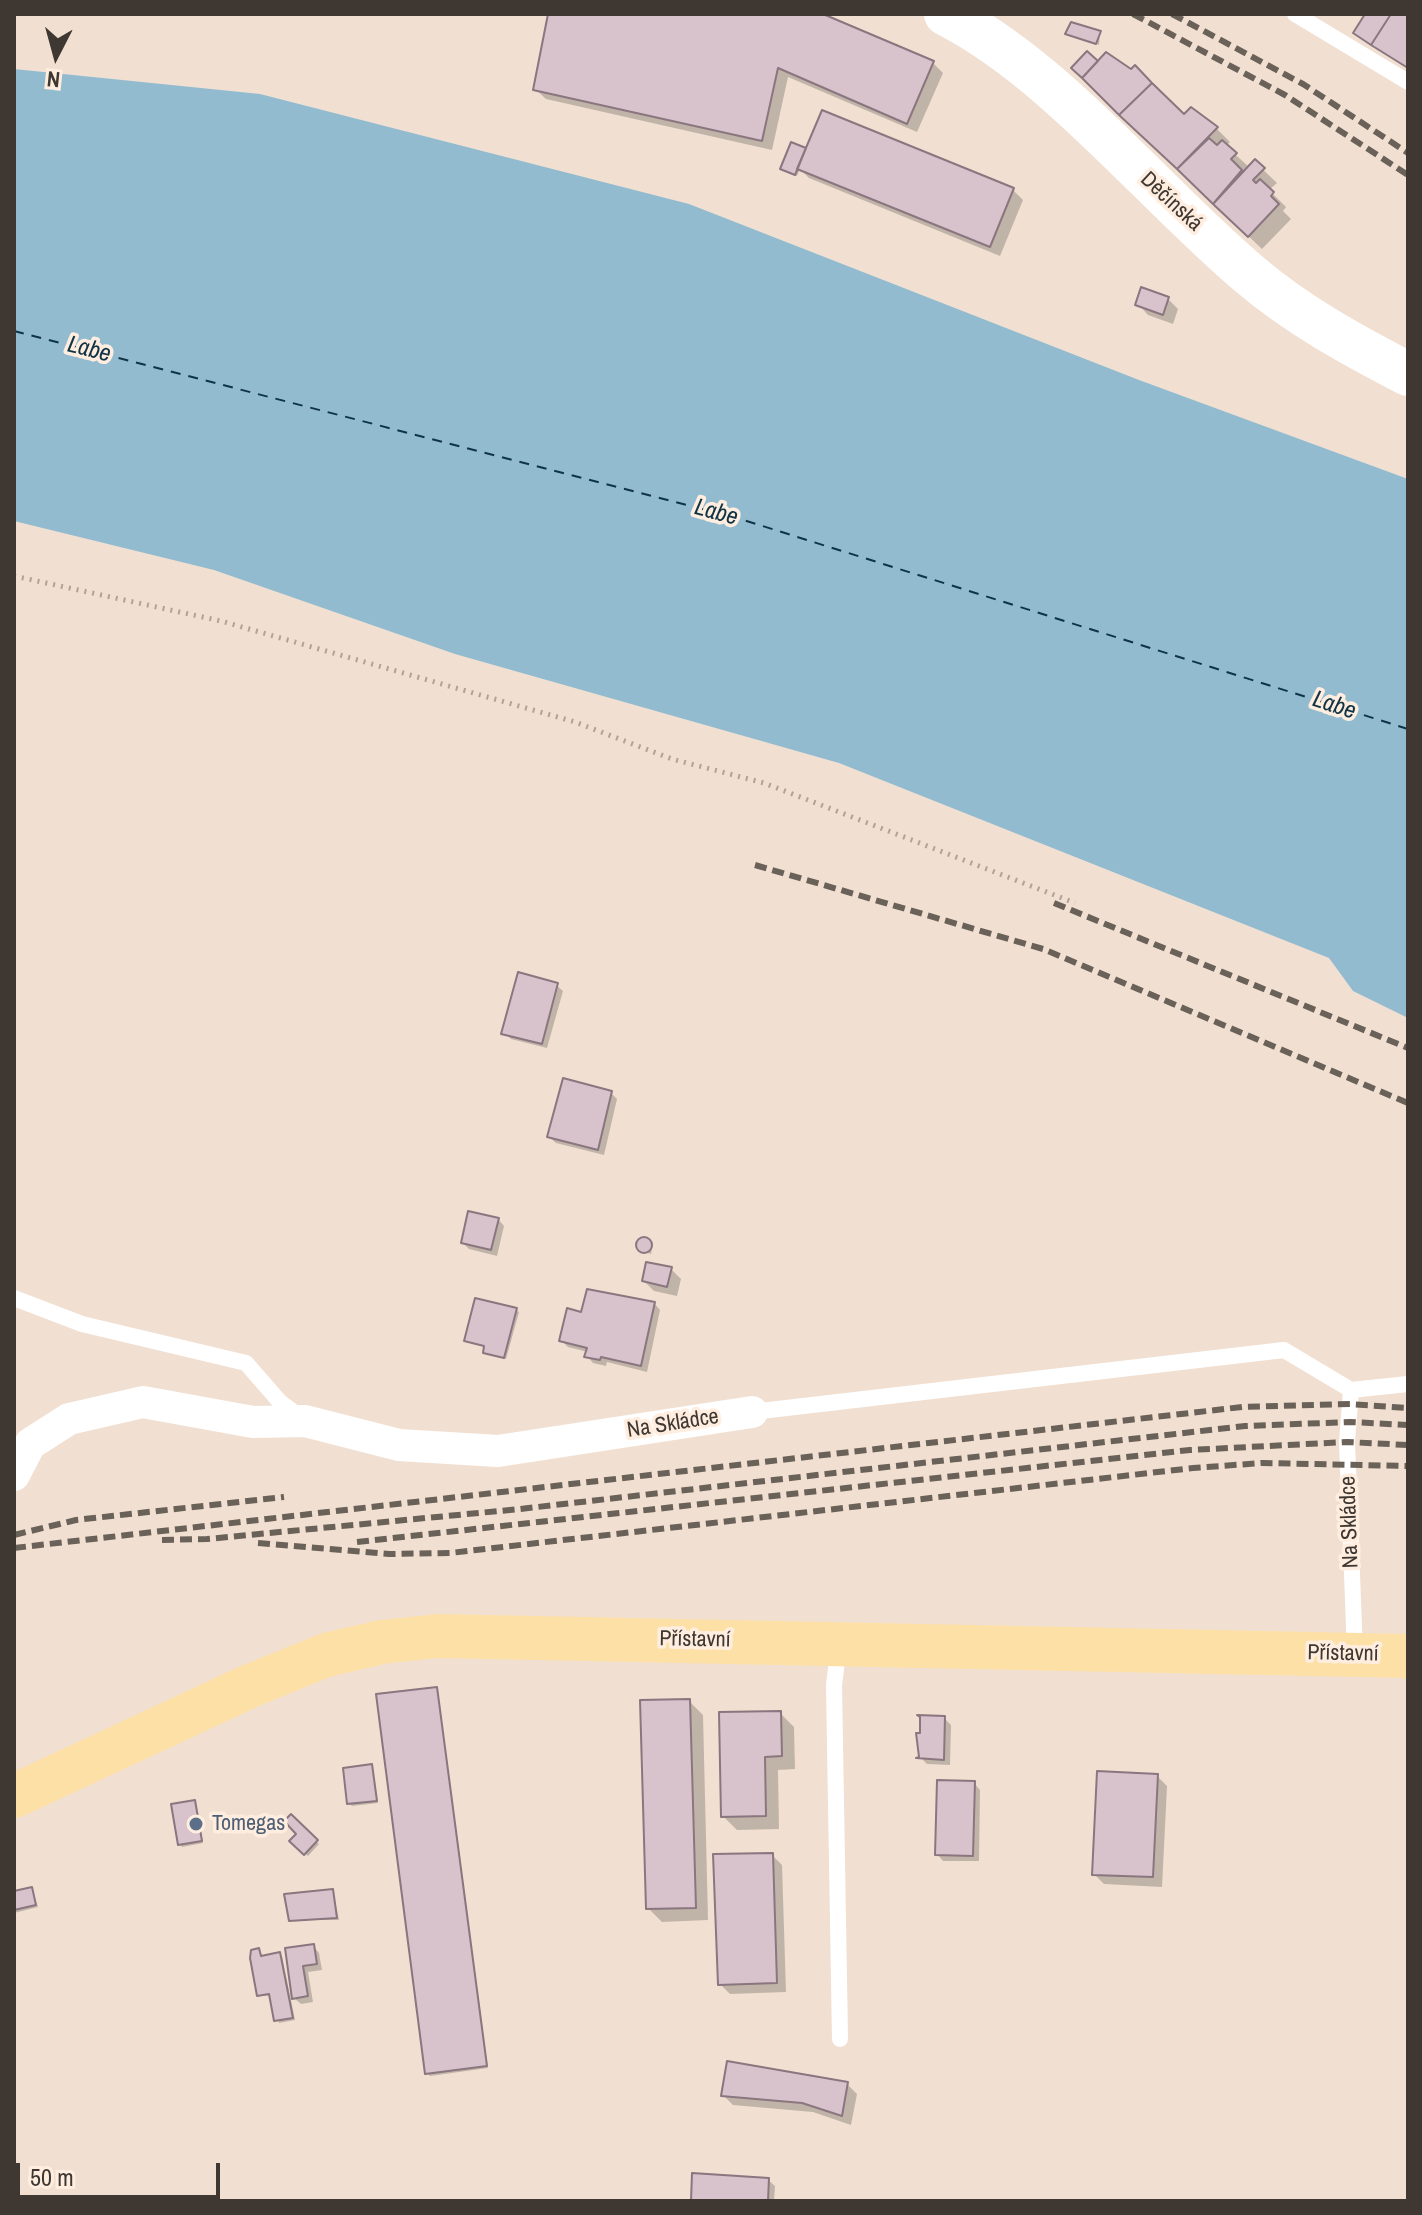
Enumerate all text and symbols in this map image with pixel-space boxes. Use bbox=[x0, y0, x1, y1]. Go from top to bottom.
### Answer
north arrow bbox=[16, 16, 96, 96]
text: N bbox=[45, 64, 62, 95]
street label: Děčínská bbox=[1135, 167, 1207, 237]
water label: Labe bbox=[64, 331, 114, 369]
water label: Labe bbox=[691, 493, 741, 533]
water label: Labe bbox=[1309, 686, 1359, 726]
street label: Na Skládce bbox=[625, 1404, 721, 1444]
street label: Na Skládce bbox=[1335, 1475, 1365, 1569]
street label: Přístavní bbox=[659, 1626, 731, 1654]
street label: Přístavní bbox=[1307, 1640, 1379, 1668]
place label: Tomegas bbox=[212, 1811, 285, 1837]
marker: Tomegas bbox=[187, 1815, 205, 1833]
scale bar bbox=[20, 2147, 224, 2197]
text: 50 m bbox=[30, 2161, 74, 2193]

